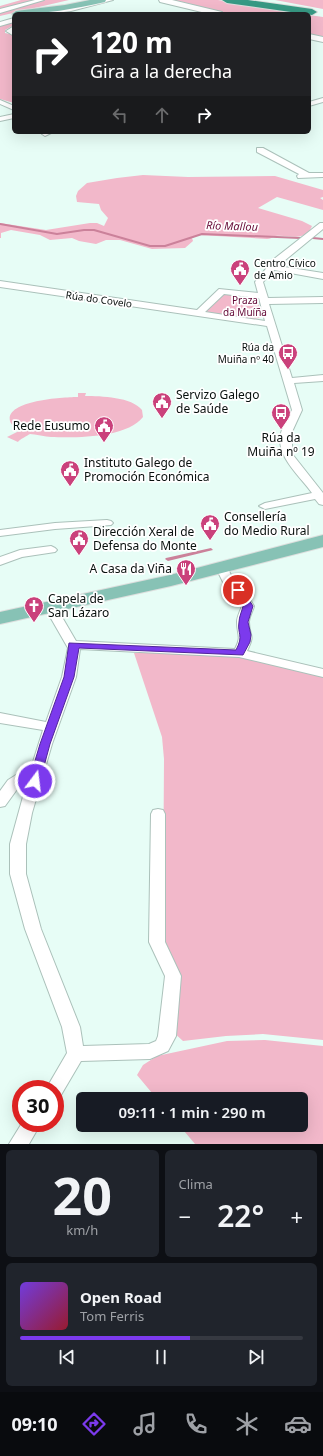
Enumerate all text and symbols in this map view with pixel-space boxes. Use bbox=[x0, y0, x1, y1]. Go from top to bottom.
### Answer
text: 120 m bbox=[90, 23, 173, 61]
icon: right bbox=[24, 28, 76, 80]
text: Gira a la derecha bbox=[90, 59, 232, 83]
icon: left bbox=[109, 104, 131, 126]
icon: ahead bbox=[151, 104, 173, 126]
icon: right bbox=[193, 104, 215, 126]
water label: Río Mallou bbox=[206, 217, 259, 234]
place label: Centro Cívico de Amio bbox=[254, 256, 316, 282]
public building icon: Centro Cívico de Amio bbox=[229, 258, 251, 286]
street label: Rúa do Covelo bbox=[65, 287, 133, 311]
park label: Praza da Muíña bbox=[223, 293, 267, 319]
place label: Rúa da Muiña nº 40 bbox=[218, 340, 274, 366]
bus stop icon: Rúa da Muiña nº 40 bbox=[277, 342, 299, 370]
place label: Servizo Galego de Saúde bbox=[176, 386, 260, 417]
public building icon: Servizo Galego de Saúde bbox=[151, 391, 173, 419]
bus stop icon: Rúa da Muiña nº 19 bbox=[270, 402, 292, 430]
public building icon: Rede Eusumo bbox=[93, 415, 115, 443]
place label: Rede Eusumo bbox=[13, 417, 90, 434]
place label: Rúa da Muiña nº 19 bbox=[247, 429, 315, 460]
place label: Instituto Galego de Promoción Económica bbox=[84, 454, 210, 485]
public building icon: Instituto Galego de Promoción Económica bbox=[59, 459, 81, 487]
place label: Consellería do Medio Rural bbox=[224, 508, 310, 539]
public building icon: Consellería do Medio Rural bbox=[199, 513, 221, 541]
place label: Dirección Xeral de Defensa do Monte bbox=[93, 523, 197, 554]
public building icon: Dirección Xeral de Defensa do Monte bbox=[68, 528, 90, 556]
restaurant icon: A Casa da Viña bbox=[175, 558, 197, 586]
place label: A Casa da Viña bbox=[90, 560, 172, 577]
pin bbox=[221, 573, 255, 607]
icon: arrive bbox=[227, 579, 249, 601]
place label: Capela de San Lázaro bbox=[48, 590, 109, 621]
church icon: Capela de San Lázaro bbox=[23, 595, 45, 623]
position arrow bbox=[14, 760, 56, 802]
speed limit sign: 30 bbox=[12, 1080, 64, 1132]
text: 09:11 · 1 min · 290 m bbox=[118, 1102, 266, 1122]
text: 20 bbox=[53, 1159, 112, 1230]
text: Clima bbox=[179, 1175, 213, 1193]
text: 22° bbox=[217, 1195, 264, 1236]
text: − bbox=[179, 1201, 191, 1231]
text: + bbox=[290, 1201, 303, 1231]
text: km/h bbox=[66, 1221, 98, 1239]
text: Open Road bbox=[80, 1287, 162, 1307]
text: Tom Ferris bbox=[80, 1307, 144, 1325]
icon: previous bbox=[56, 1346, 78, 1368]
icon: pause bbox=[150, 1346, 172, 1368]
icon: next bbox=[245, 1346, 267, 1368]
icon: directions bbox=[80, 1410, 108, 1438]
icon: music bbox=[131, 1410, 159, 1438]
icon: phone bbox=[182, 1410, 210, 1438]
icon: climate bbox=[233, 1410, 261, 1438]
icon: car bbox=[284, 1410, 312, 1438]
text: 09:10 bbox=[11, 1412, 58, 1436]

